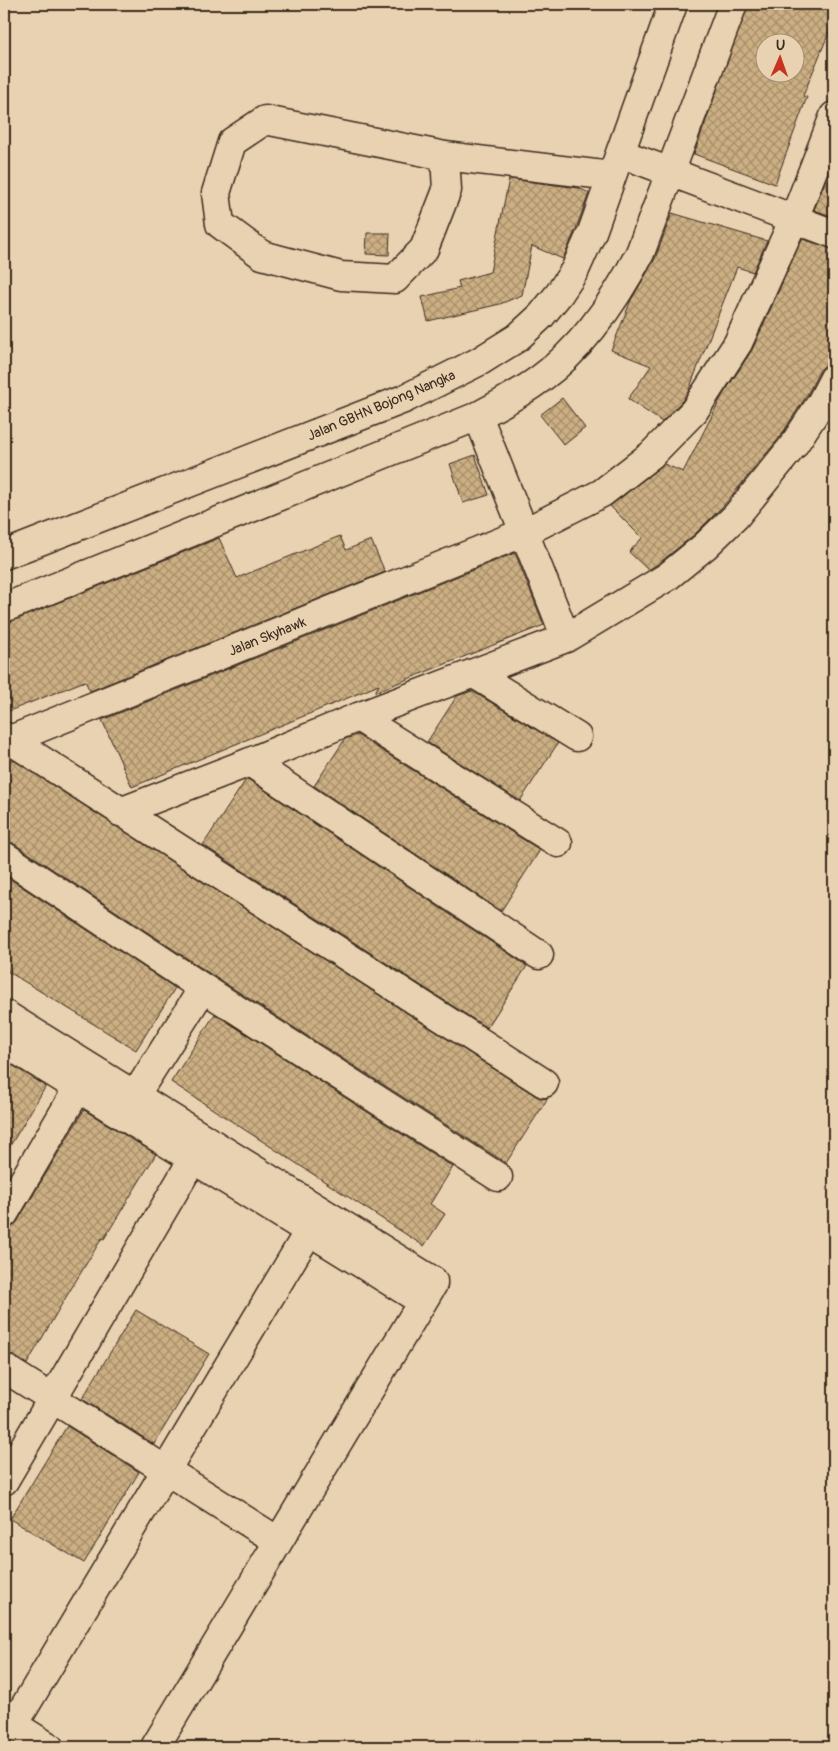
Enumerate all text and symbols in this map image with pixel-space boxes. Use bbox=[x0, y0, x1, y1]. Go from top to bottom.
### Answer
north arrow bbox=[756, 32, 806, 82]
text: U bbox=[776, 37, 785, 54]
street label: Jalan GBHN Bojong Nangka bbox=[305, 367, 458, 444]
street label: Jalan Skyhawk bbox=[226, 613, 309, 660]

